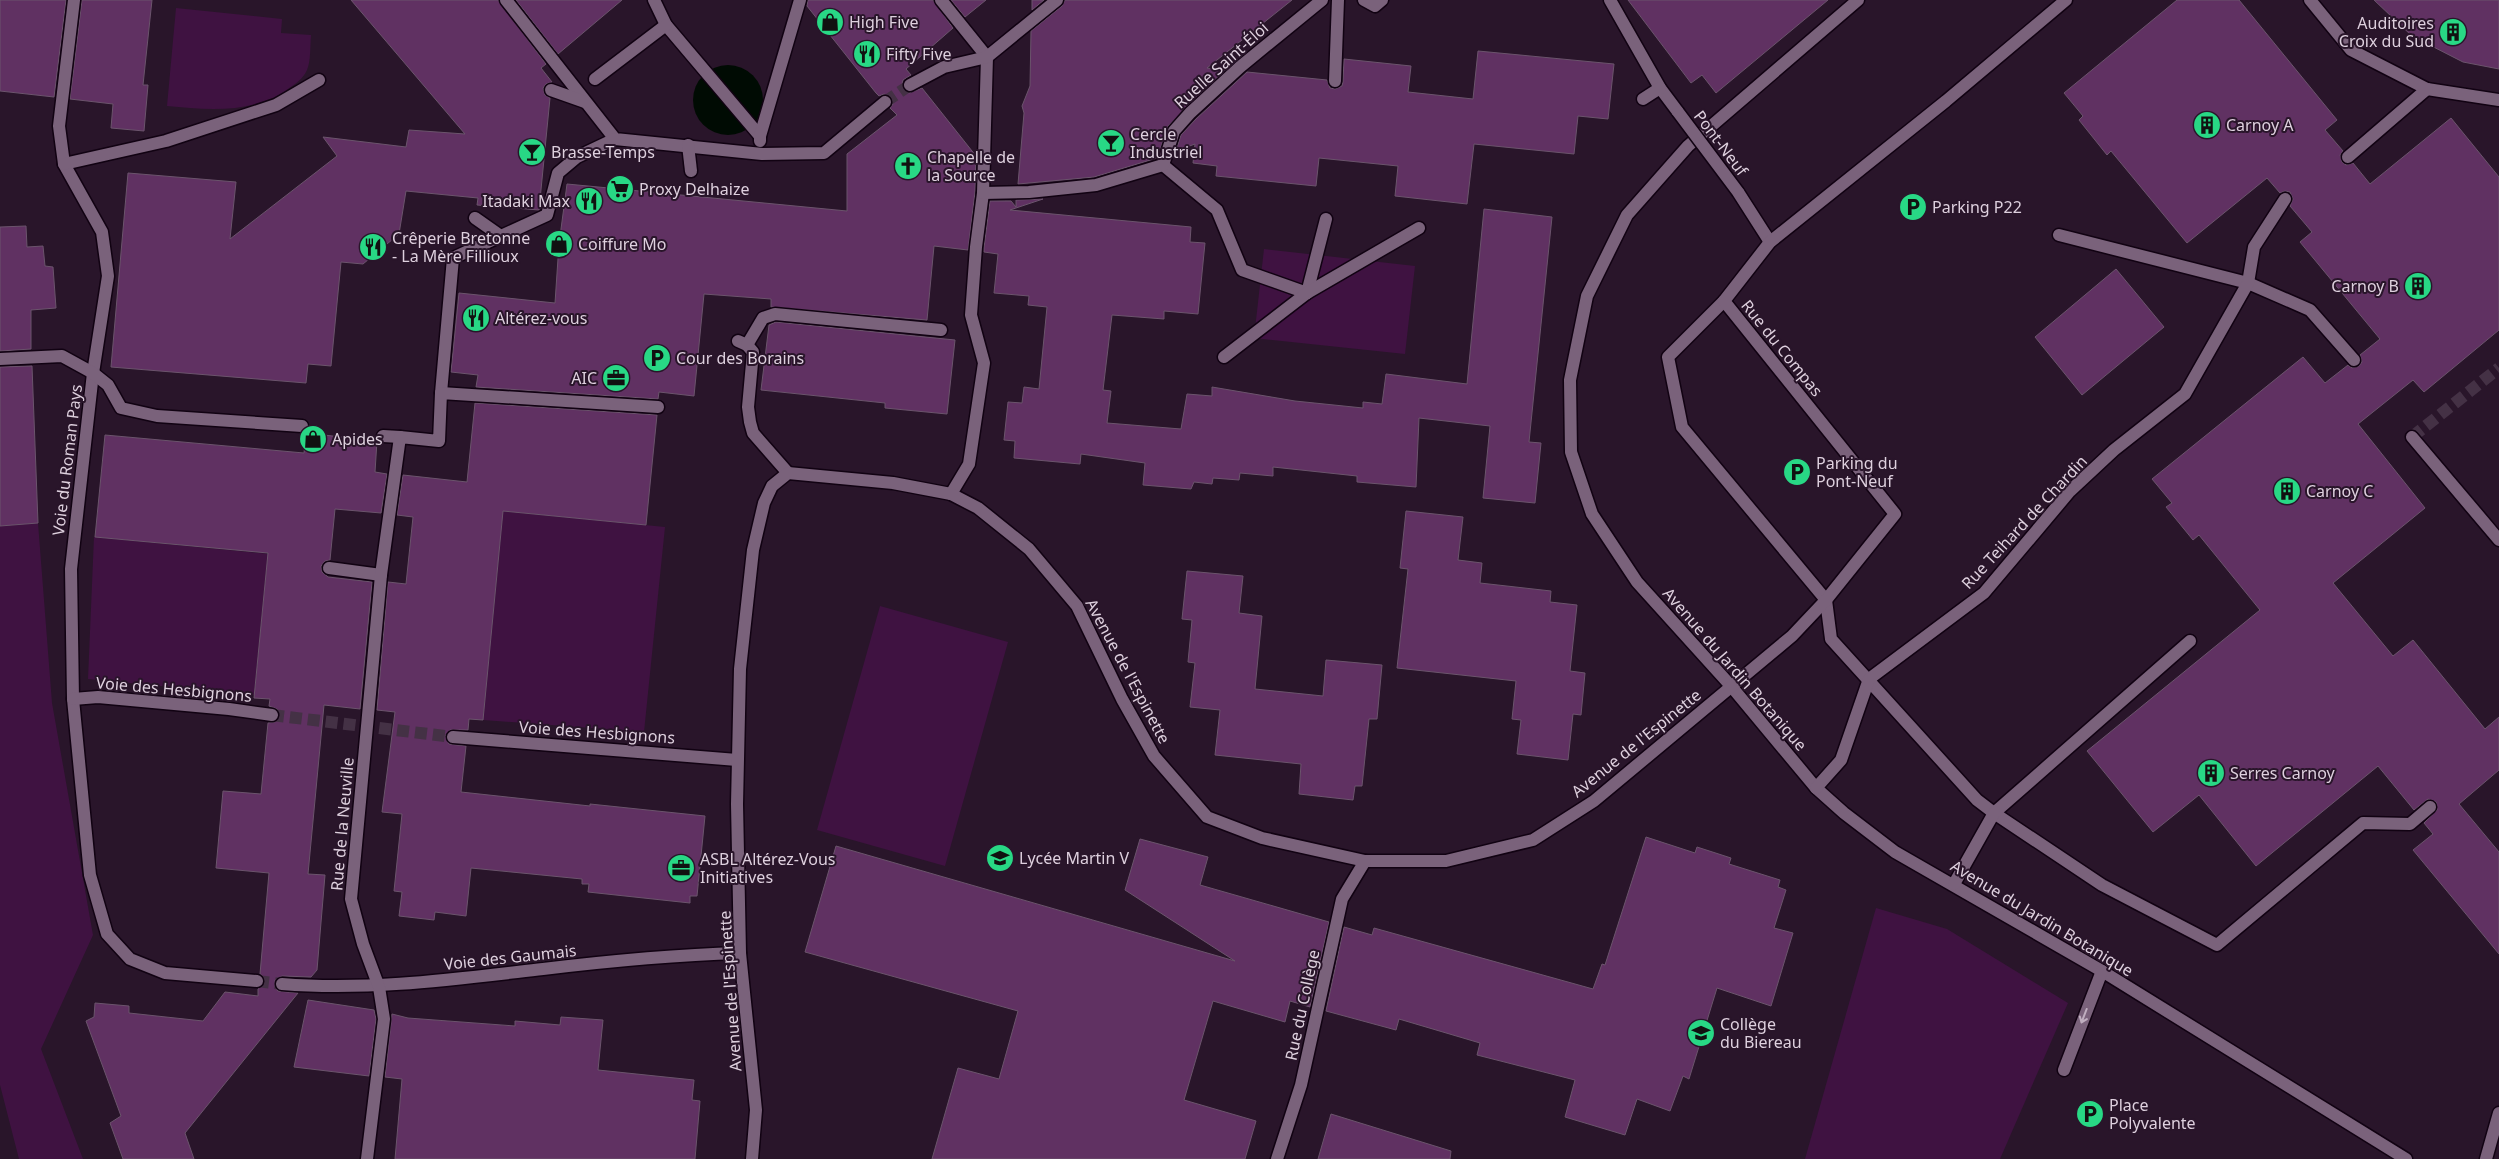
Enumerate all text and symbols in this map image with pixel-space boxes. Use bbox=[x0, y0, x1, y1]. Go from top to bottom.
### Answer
shop icon: High Five bbox=[815, 7, 845, 37]
place label: High Five bbox=[849, 11, 918, 33]
place label: Auditoires Croix du Sud bbox=[2339, 12, 2434, 52]
street label: Ruelle Saint-Éloi bbox=[1169, 17, 1273, 113]
building icon: Auditoires Croix du Sud bbox=[2438, 17, 2468, 47]
restaurant icon: Fifty Five bbox=[852, 39, 882, 69]
place label: Fifty Five bbox=[886, 43, 952, 65]
street label: Pont-Neuf bbox=[1689, 106, 1754, 181]
building icon: Carnoy A bbox=[2192, 110, 2222, 140]
place label: Carnoy A bbox=[2226, 114, 2294, 136]
place label: Cercle Industriel bbox=[1130, 123, 1202, 163]
bar icon: Cercle Industriel bbox=[1096, 128, 1126, 158]
bar icon: Brasse-Temps bbox=[517, 137, 547, 167]
place label: Brasse-Temps bbox=[551, 141, 655, 163]
place label: Chapelle de la Source bbox=[927, 146, 1015, 186]
church icon: Chapelle de la Source bbox=[893, 151, 923, 181]
supermarket icon: Proxy Delhaize bbox=[605, 174, 635, 204]
place label: Proxy Delhaize bbox=[639, 178, 749, 200]
restaurant icon: Itadaki Max bbox=[574, 186, 604, 216]
place label: Itadaki Max bbox=[482, 190, 571, 212]
parking icon: Parking P22 bbox=[1898, 192, 1928, 222]
place label: Parking P22 bbox=[1932, 196, 2022, 218]
place label: Crêperie Bretonne - La Mère Fillioux bbox=[392, 227, 530, 267]
shop icon: Coiffure Mo bbox=[544, 229, 574, 259]
restaurant icon: Crêperie Bretonne - La Mère Fillioux bbox=[358, 232, 388, 262]
place label: Coiffure Mo bbox=[578, 233, 666, 255]
building icon: Carnoy B bbox=[2403, 271, 2433, 301]
place label: Carnoy B bbox=[2331, 275, 2399, 297]
street label: Rue du Compas bbox=[1736, 295, 1828, 401]
restaurant icon: Altérez-vous bbox=[461, 303, 491, 333]
place label: Altérez-vous bbox=[495, 307, 587, 329]
parking icon: Cour des Borains bbox=[642, 343, 672, 373]
place label: Cour des Borains bbox=[676, 347, 804, 369]
office icon: AIC bbox=[601, 363, 631, 393]
place label: AIC bbox=[571, 367, 597, 389]
street label: Voie du Roman Pays bbox=[47, 383, 87, 537]
shop icon: Apides bbox=[298, 424, 328, 454]
place label: Apides bbox=[332, 428, 383, 450]
street label: Rue Teihard de Chardin bbox=[1956, 450, 2092, 594]
place label: Parking du Pont-Neuf bbox=[1816, 452, 1898, 492]
parking icon: Parking du Pont-Neuf bbox=[1782, 457, 1812, 487]
building icon: Carnoy C bbox=[2272, 476, 2302, 506]
place label: Carnoy C bbox=[2306, 480, 2373, 502]
street label: Avenue du Jardin Botanique bbox=[1658, 583, 1812, 755]
street label: Avenue de l'Espinette bbox=[1080, 595, 1176, 747]
street label: Voie des Hesbignons bbox=[95, 671, 253, 707]
street label: Avenue de l'Espinette bbox=[1566, 684, 1706, 802]
street label: Voie des Hesbignons bbox=[518, 716, 676, 748]
street label: Rue de la Neuville bbox=[325, 756, 359, 892]
building icon: Serres Carnoy bbox=[2196, 758, 2226, 788]
place label: Serres Carnoy bbox=[2230, 762, 2335, 784]
school or university icon: Lycée Martin V bbox=[985, 843, 1015, 873]
place label: Lycée Martin V bbox=[1019, 847, 1129, 869]
place label: ASBL Altérez-Vous Initiatives bbox=[700, 848, 835, 888]
office icon: ASBL Altérez-Vous Initiatives bbox=[666, 853, 696, 883]
street label: Avenue du Jardin Botanique bbox=[1947, 855, 2137, 981]
street label: Avenue de l'Espinette bbox=[713, 910, 747, 1072]
street label: Voie des Gaumais bbox=[443, 939, 577, 975]
street label: Rue du Collège bbox=[1280, 948, 1324, 1062]
one-way arrow bbox=[2079, 1008, 2088, 1024]
place label: Collège du Biereau bbox=[1720, 1013, 1802, 1053]
school or university icon: Collège du Biereau bbox=[1686, 1018, 1716, 1048]
place label: Place Polyvalente bbox=[2109, 1094, 2196, 1134]
parking icon: Place Polyvalente bbox=[2075, 1099, 2105, 1129]

